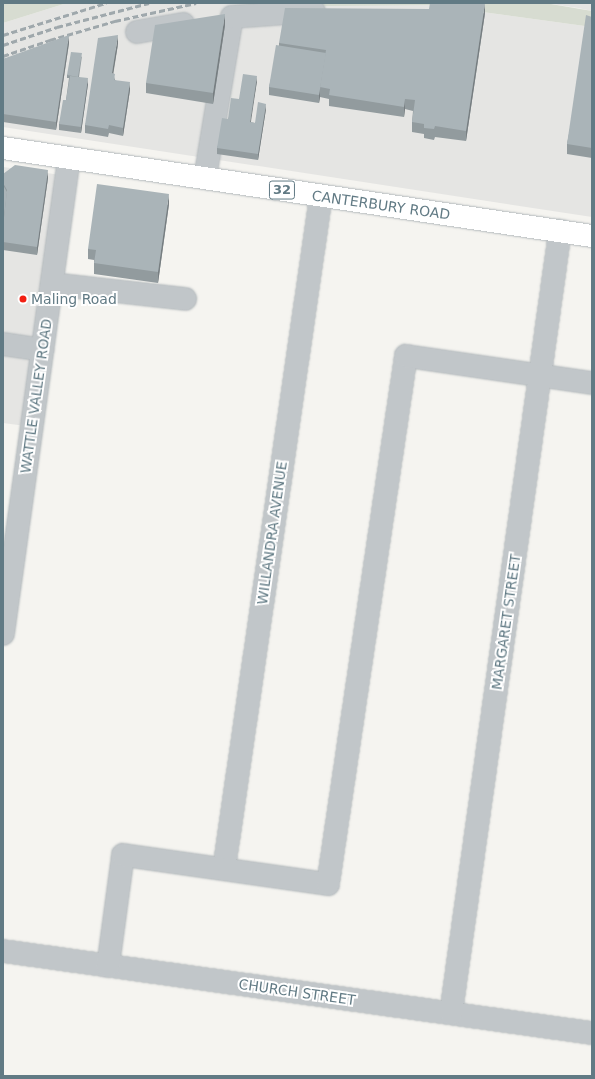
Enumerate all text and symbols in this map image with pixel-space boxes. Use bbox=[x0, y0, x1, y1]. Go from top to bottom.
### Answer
road number: 32 bbox=[268, 179, 296, 201]
street label: CANTERBURY ROAD bbox=[311, 187, 451, 223]
place label: Maling Road bbox=[31, 291, 117, 307]
marker: Maling Road bbox=[18, 294, 28, 304]
street label: WATTLE VALLEY ROAD bbox=[17, 318, 55, 474]
street label: WILLANDRA AVENUE bbox=[254, 460, 290, 606]
street label: MARGARET STREET bbox=[488, 553, 524, 691]
street label: CHURCH STREET bbox=[238, 975, 356, 1009]

